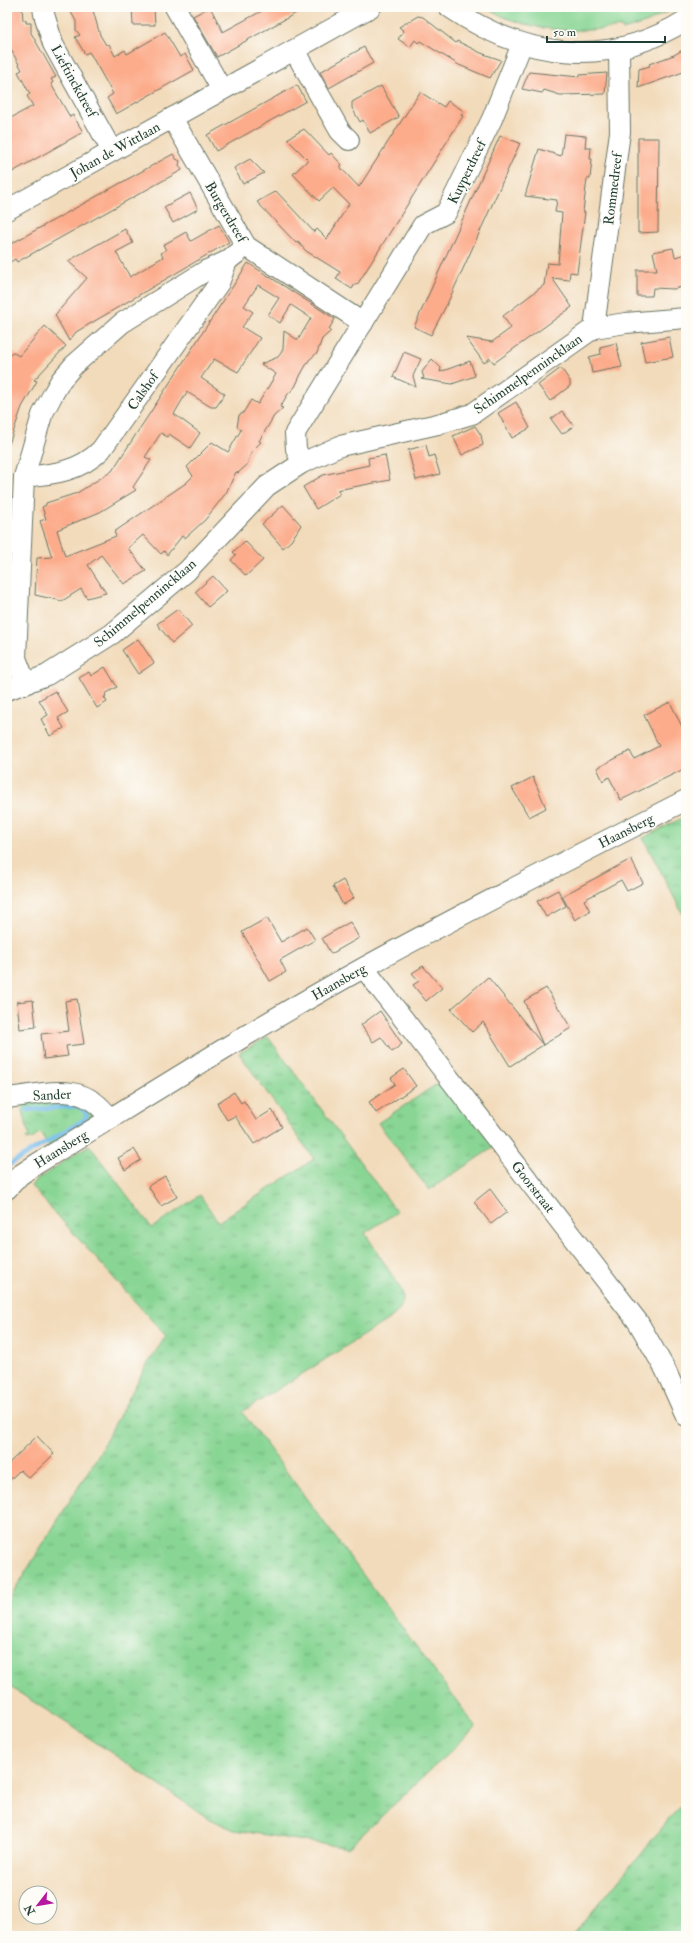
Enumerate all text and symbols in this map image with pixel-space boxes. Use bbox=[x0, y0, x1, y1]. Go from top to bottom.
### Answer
scale bar bbox=[547, 18, 665, 44]
text: 50 m bbox=[553, 25, 577, 40]
street label: Lieftinckdreef bbox=[47, 42, 102, 122]
street label: Johan de Wittlaan bbox=[66, 118, 163, 182]
street label: Kuyperdreef bbox=[444, 135, 492, 207]
street label: Rommedreef bbox=[600, 150, 626, 226]
street label: Burgerdreef bbox=[201, 179, 252, 248]
street label: Schimmelpennincklaan bbox=[470, 330, 586, 419]
street label: Calshof bbox=[124, 367, 164, 413]
street label: Schimmelpennincklaan bbox=[90, 555, 200, 652]
street label: Haansberg bbox=[596, 809, 657, 852]
street label: Haansberg bbox=[309, 959, 370, 1004]
street label: Sander bbox=[32, 1085, 73, 1105]
street label: Haansberg bbox=[31, 1125, 92, 1172]
street label: Goorstraat bbox=[508, 1158, 559, 1217]
north arrow bbox=[18, 1885, 58, 1925]
text: N bbox=[21, 1901, 38, 1918]

